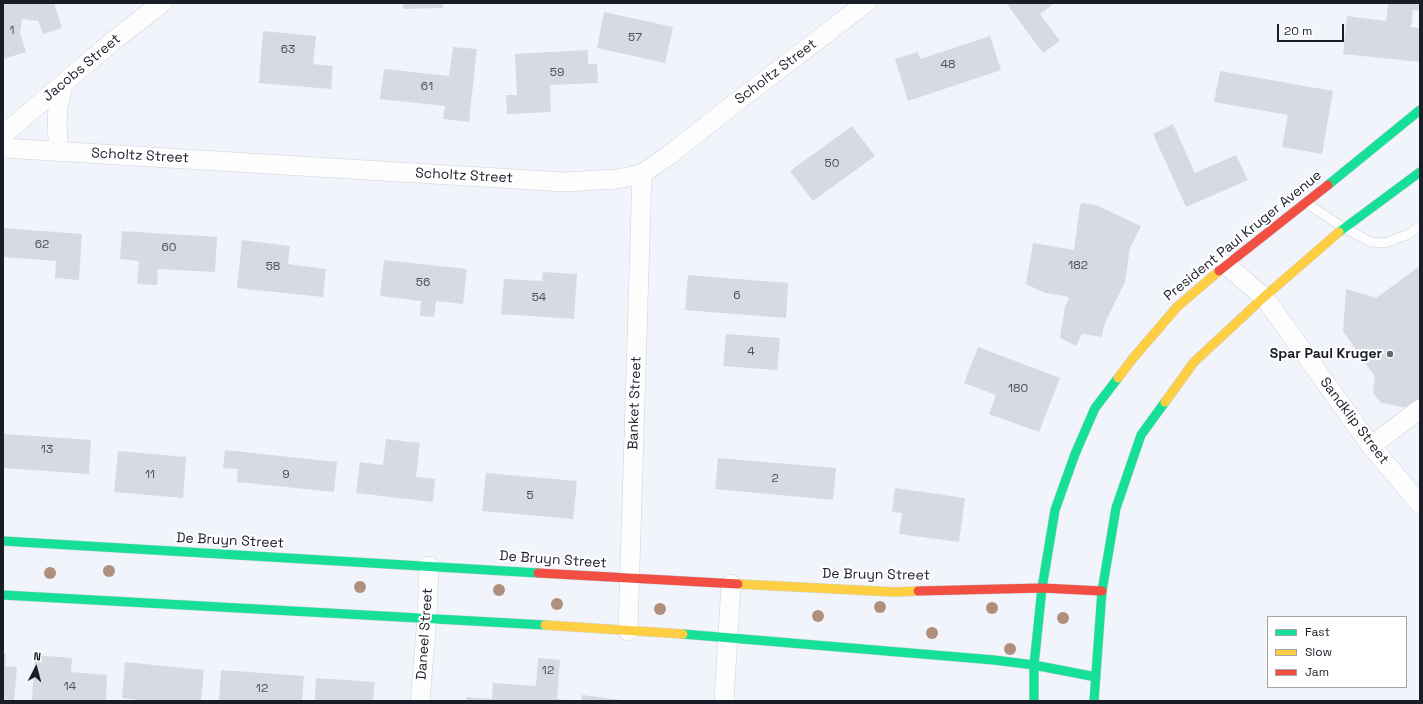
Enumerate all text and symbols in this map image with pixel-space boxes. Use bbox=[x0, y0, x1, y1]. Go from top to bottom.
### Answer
scale bar bbox=[1279, 16, 1346, 42]
text: 20 m bbox=[1284, 23, 1312, 39]
house number: 1 bbox=[9, 24, 15, 38]
street label: Jacobs Street bbox=[40, 31, 124, 105]
house number: 57 bbox=[628, 31, 642, 45]
street label: Scholtz Street bbox=[732, 36, 820, 108]
house number: 63 bbox=[281, 43, 295, 57]
house number: 48 bbox=[941, 58, 955, 72]
house number: 59 bbox=[550, 66, 564, 80]
house number: 61 bbox=[421, 80, 433, 94]
street label: Scholtz Street bbox=[91, 145, 189, 167]
house number: 50 bbox=[825, 157, 839, 171]
street label: Scholtz Street bbox=[415, 165, 513, 187]
street label: President Paul Kruger Avenue bbox=[1161, 167, 1325, 305]
house number: 62 bbox=[35, 238, 49, 252]
house number: 60 bbox=[161, 241, 177, 255]
house number: 182 bbox=[1068, 259, 1088, 273]
house number: 58 bbox=[266, 260, 280, 274]
house number: 56 bbox=[416, 276, 430, 290]
house number: 6 bbox=[733, 289, 741, 303]
house number: 54 bbox=[532, 291, 546, 305]
house number: 4 bbox=[747, 345, 755, 359]
place label: Spar Paul Kruger bbox=[1270, 346, 1382, 362]
marker: Spar Paul Kruger bbox=[1385, 349, 1395, 359]
street label: Banket Street bbox=[625, 356, 645, 450]
street label: Sandklip Street bbox=[1316, 374, 1392, 468]
house number: 180 bbox=[1008, 382, 1028, 396]
house number: 13 bbox=[41, 443, 53, 457]
house number: 11 bbox=[145, 468, 155, 482]
house number: 9 bbox=[282, 468, 290, 482]
house number: 2 bbox=[771, 472, 779, 486]
house number: 5 bbox=[526, 489, 534, 503]
street label: De Bruyn Street bbox=[176, 530, 284, 552]
street label: De Bruyn Street bbox=[499, 548, 607, 572]
street label: De Bruyn Street bbox=[822, 566, 930, 584]
street label: Daneel Street bbox=[413, 587, 437, 681]
legend bbox=[1267, 616, 1407, 688]
text: Fast bbox=[1305, 624, 1330, 640]
text: Slow bbox=[1305, 644, 1332, 660]
north arrow bbox=[16, 648, 56, 688]
text: N bbox=[33, 649, 42, 663]
house number: 12 bbox=[542, 664, 554, 678]
text: Jam bbox=[1305, 664, 1329, 680]
house number: 14 bbox=[64, 680, 76, 694]
house number: 12 bbox=[256, 682, 268, 696]

